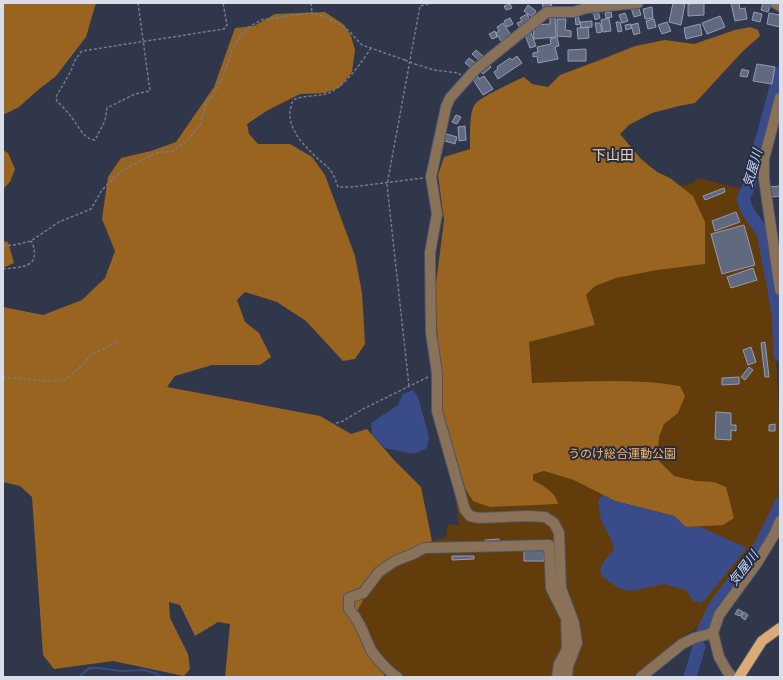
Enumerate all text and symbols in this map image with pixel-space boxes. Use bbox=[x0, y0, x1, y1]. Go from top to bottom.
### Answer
water label: 気屋川 bbox=[740, 145, 767, 189]
district label: 下山田 bbox=[592, 147, 634, 164]
park label: うのけ総合運動公園 bbox=[568, 447, 676, 462]
water label: 気屋川 bbox=[726, 547, 763, 589]

